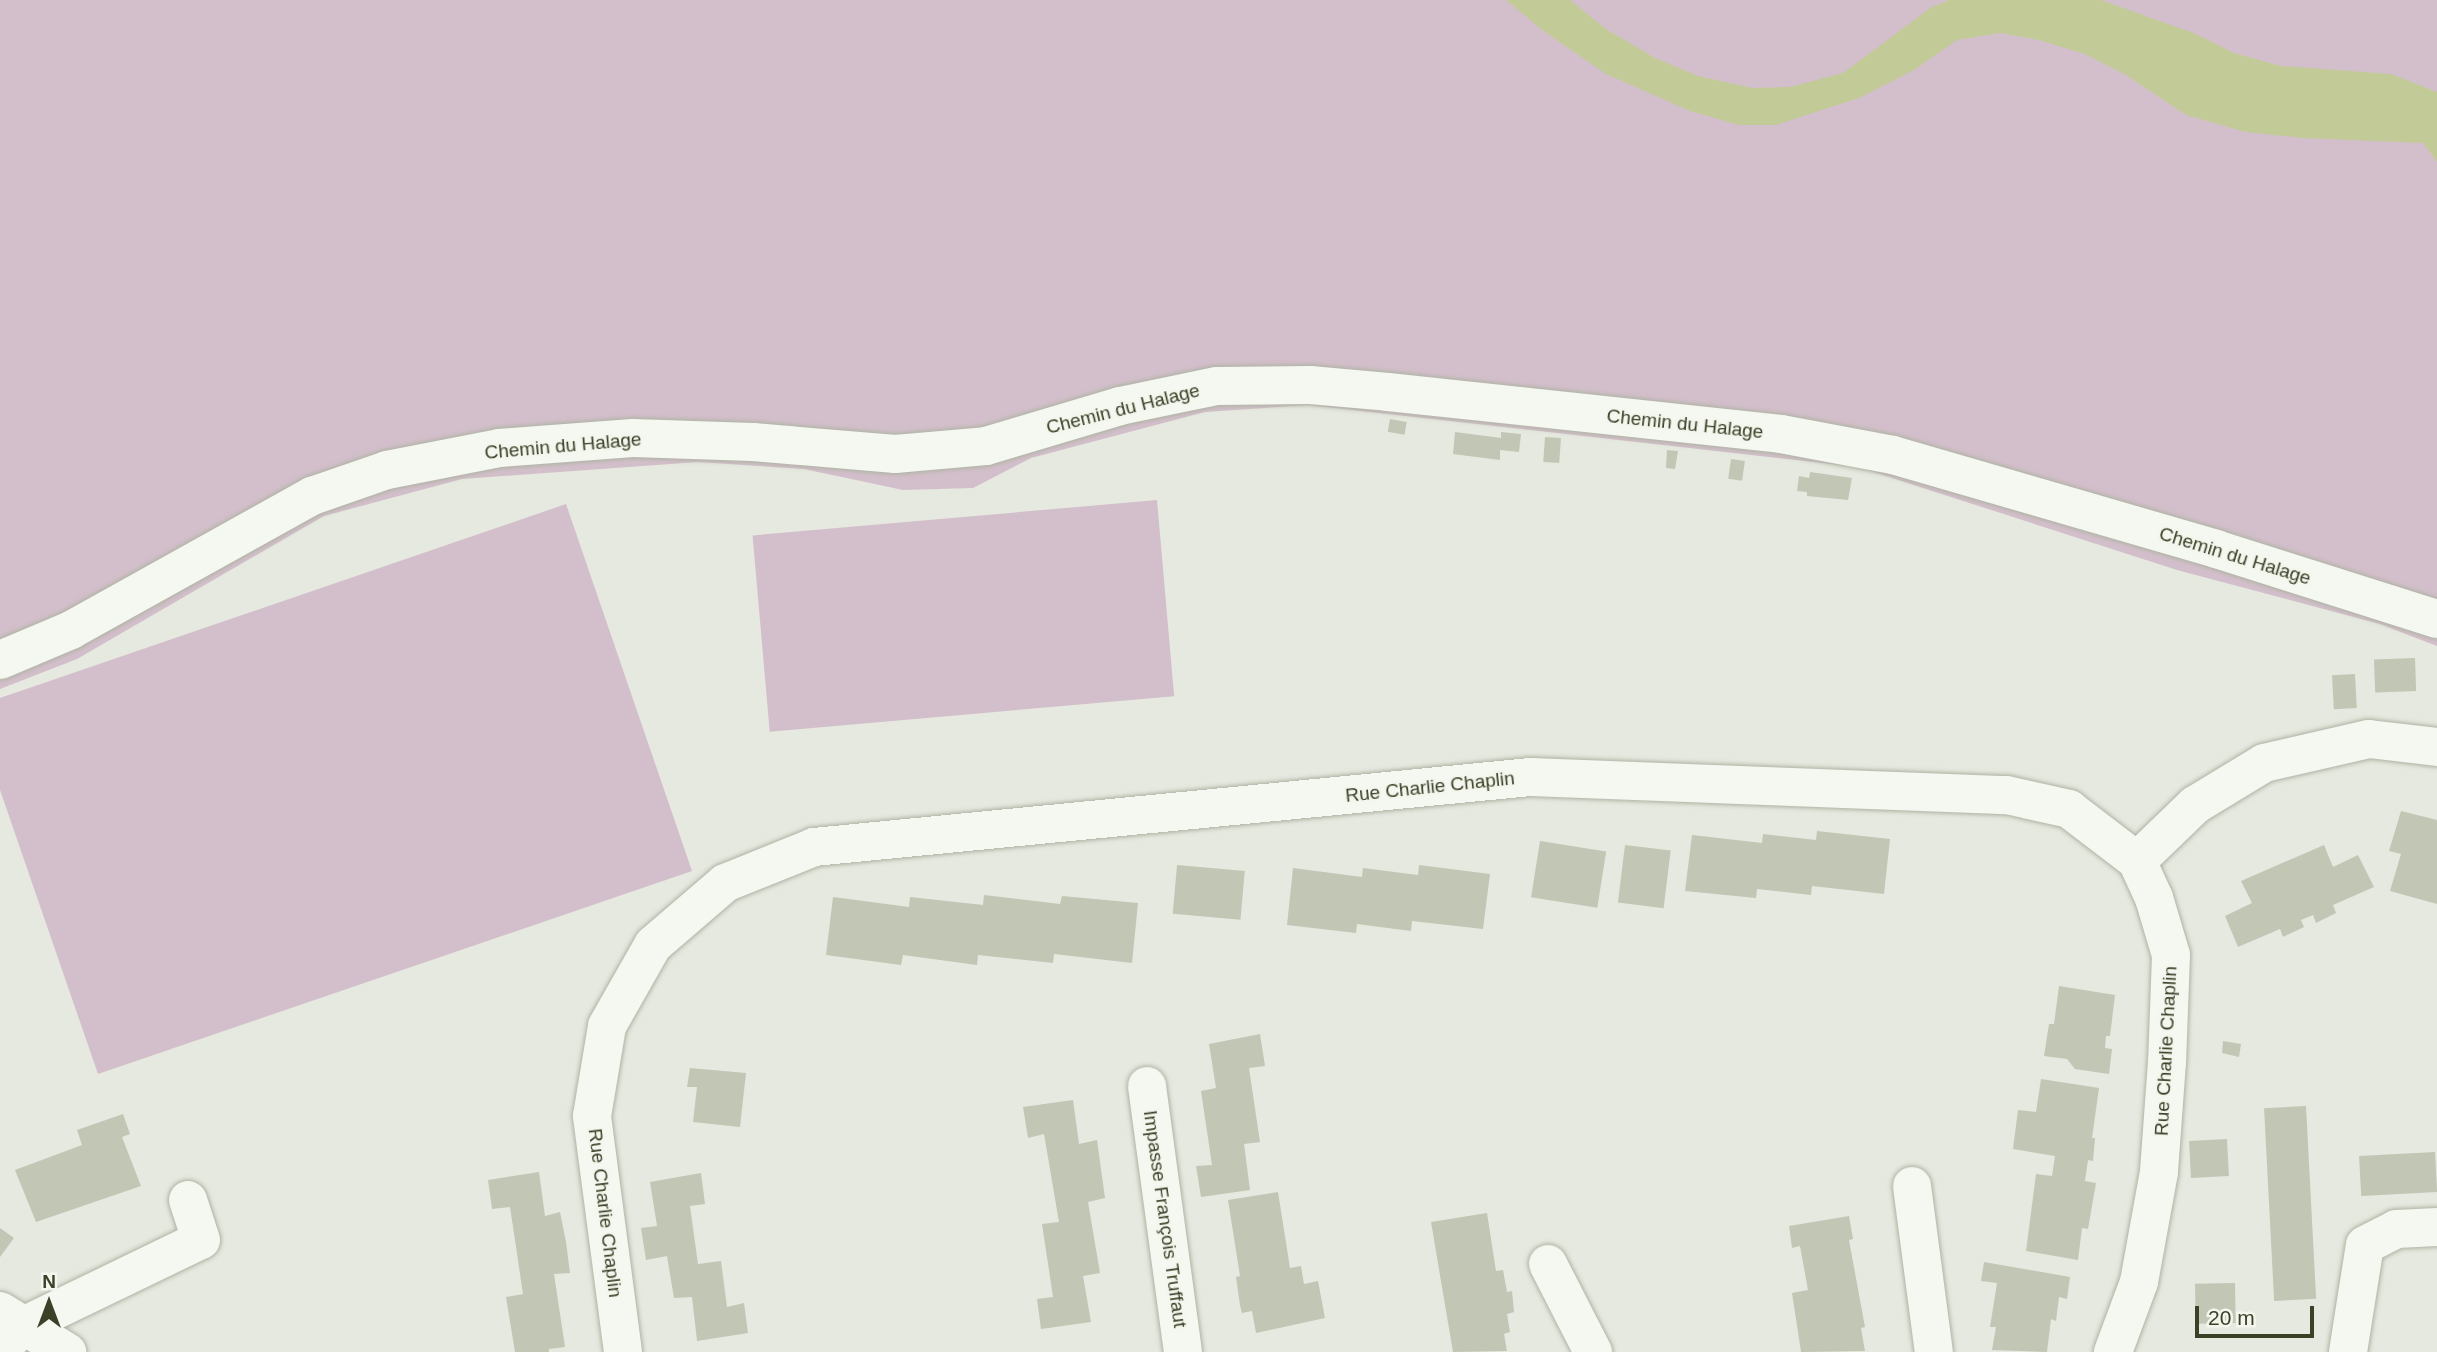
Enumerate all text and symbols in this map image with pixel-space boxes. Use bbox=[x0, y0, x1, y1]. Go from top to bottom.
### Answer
street label: Chemin du Halage bbox=[1044, 379, 1202, 439]
street label: Chemin du Halage bbox=[1606, 404, 1764, 444]
street label: Chemin du Halage bbox=[484, 428, 642, 464]
street label: Chemin du Halage bbox=[2156, 522, 2314, 590]
street label: Rue Charlie Chaplin bbox=[1344, 767, 1516, 807]
street label: Rue Charlie Chaplin bbox=[2150, 966, 2182, 1136]
street label: Impasse François Truffaut bbox=[1138, 1109, 1192, 1329]
street label: Rue Charlie Chaplin bbox=[583, 1127, 627, 1299]
north arrow bbox=[14, 1268, 84, 1338]
text: N bbox=[42, 1271, 56, 1292]
scale bar bbox=[2199, 1292, 2318, 1336]
text: 20 m bbox=[2208, 1306, 2255, 1329]

